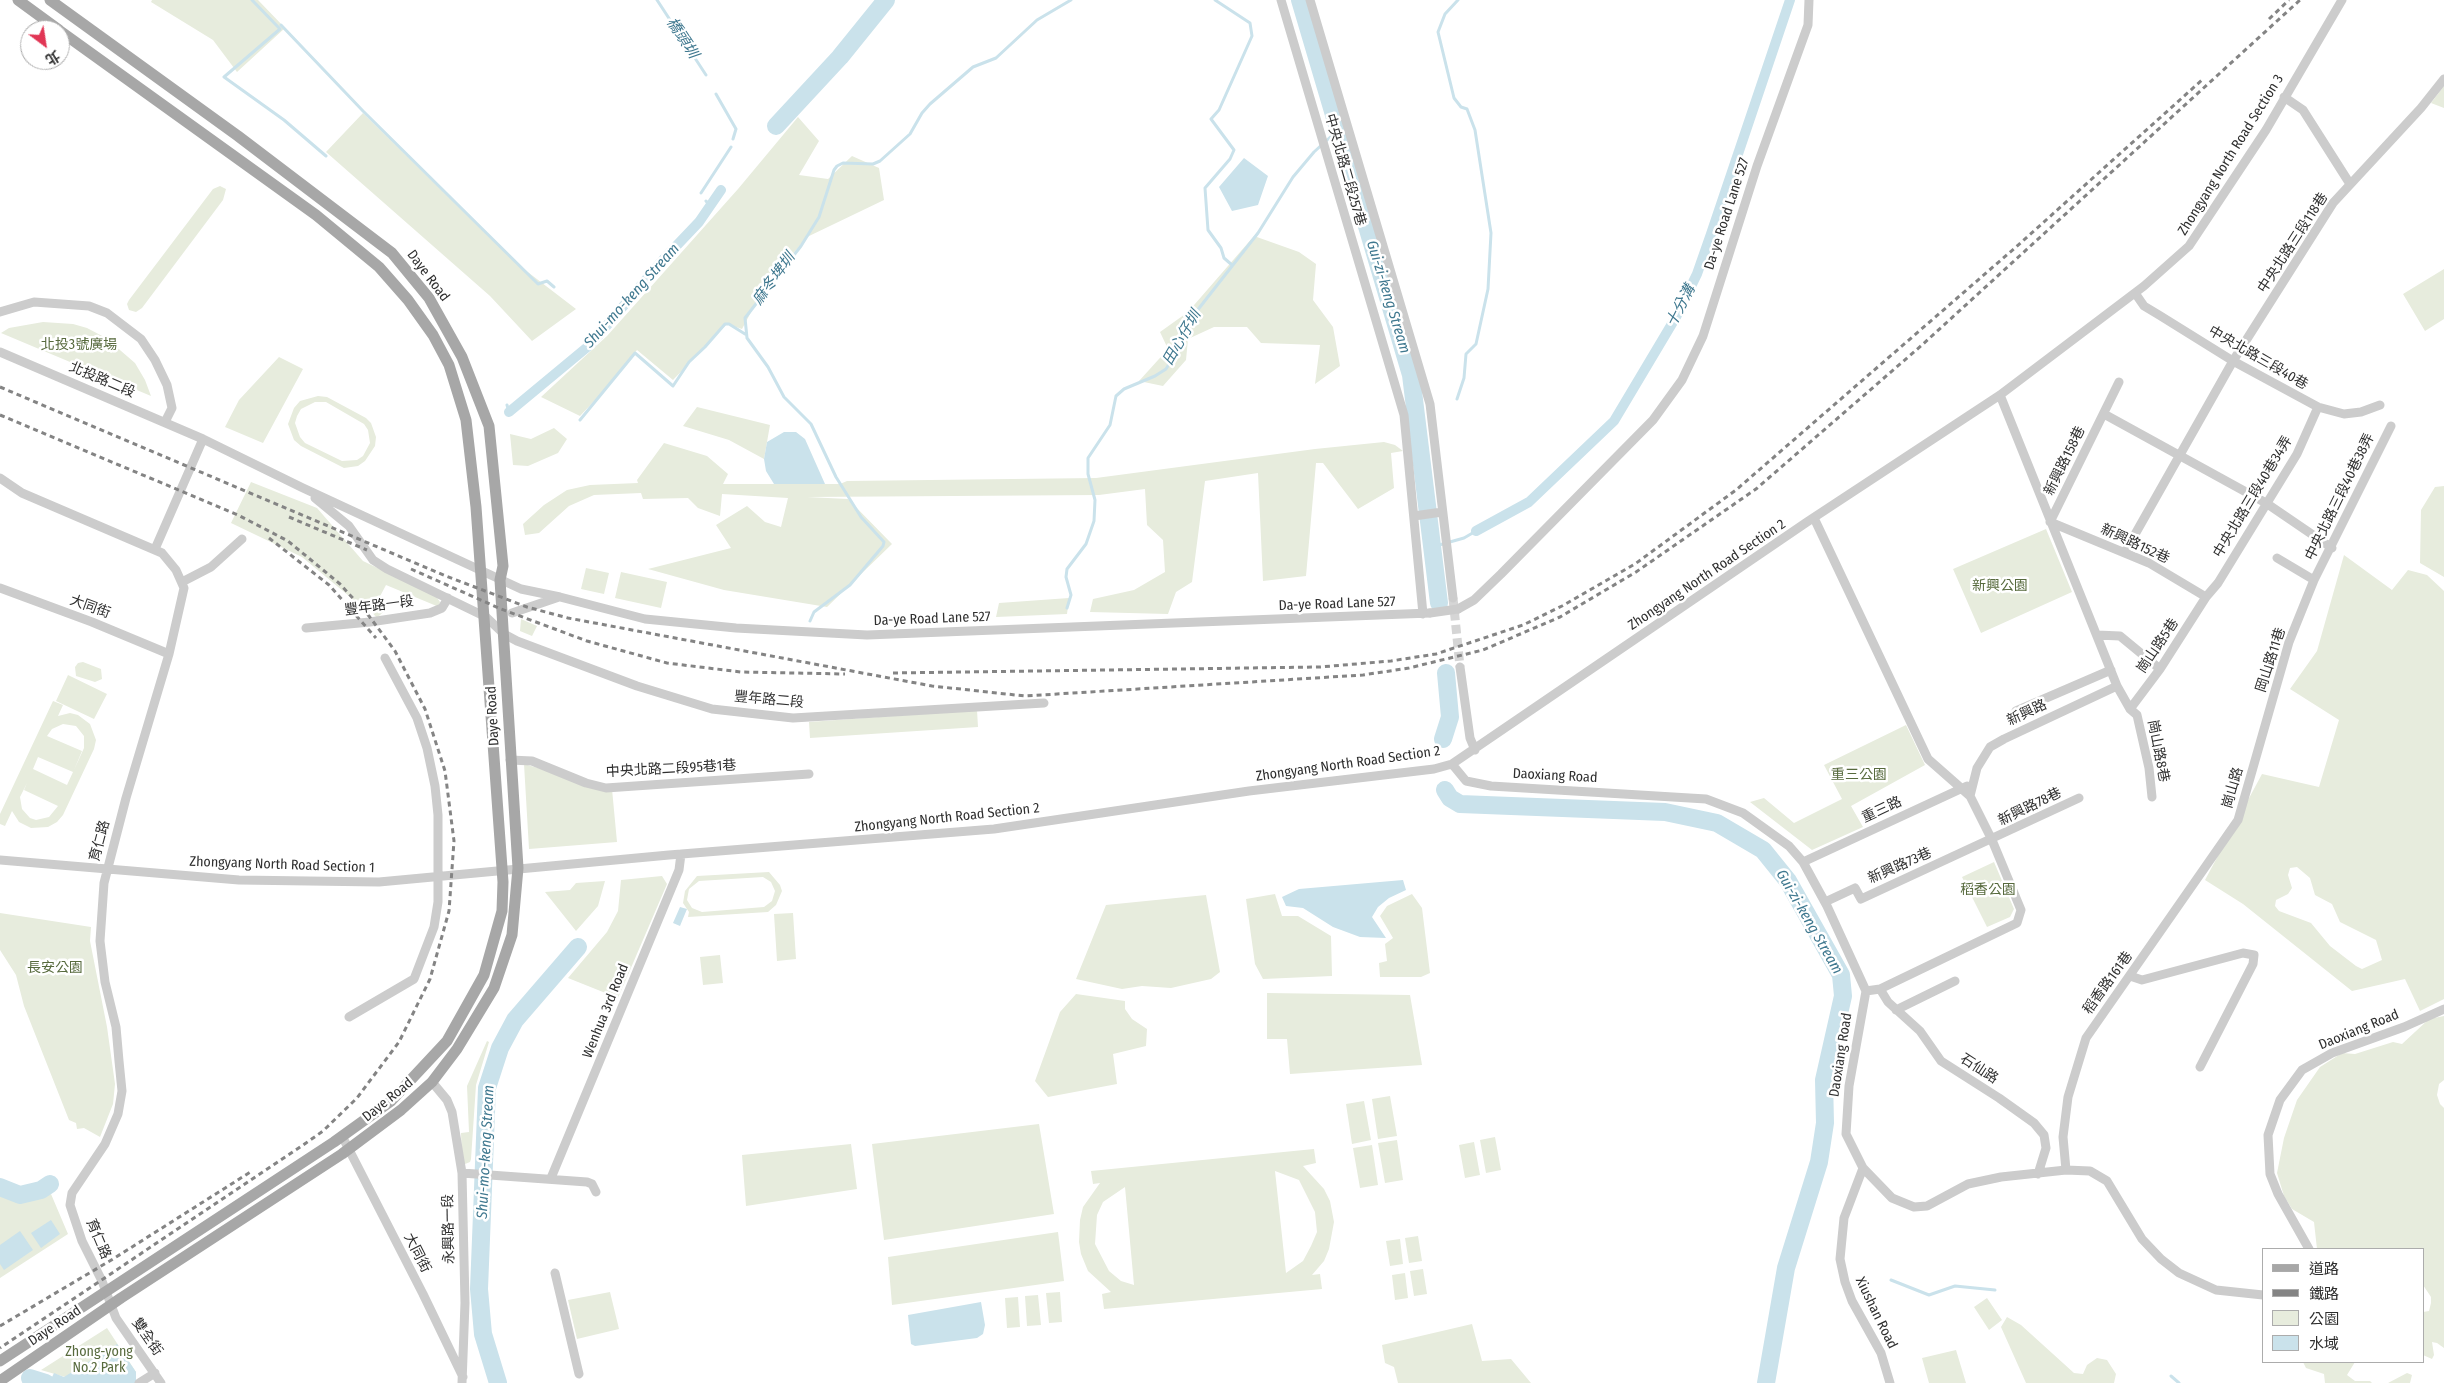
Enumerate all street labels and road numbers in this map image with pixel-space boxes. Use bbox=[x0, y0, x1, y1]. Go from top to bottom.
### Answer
street label: Zhongyang North Road Section 3 bbox=[2175, 72, 2287, 238]
street label: 中央北路二段257巷 bbox=[1321, 112, 1369, 228]
street label: Da-ye Road Lane 527 bbox=[1701, 156, 1753, 272]
street label: 中央北路三段118巷 bbox=[2254, 190, 2332, 296]
street label: Daye Road bbox=[403, 247, 453, 305]
street label: 中央北路三段40巷 bbox=[2205, 323, 2311, 393]
street label: 北投路二段 bbox=[67, 359, 137, 401]
street label: 新興路158巷 bbox=[2041, 424, 2089, 498]
street label: 中央北路三段40巷38弄 bbox=[2302, 431, 2378, 563]
street label: 中央北路三段40巷34弄 bbox=[2210, 433, 2296, 561]
street label: Zhongyang North Road Section 2 bbox=[1625, 516, 1789, 634]
street label: 新興路152巷 bbox=[2098, 521, 2172, 567]
street label: 大同街 bbox=[67, 592, 113, 622]
street label: 豐年路一段 bbox=[343, 593, 415, 619]
street label: Da-ye Road Lane 527 bbox=[1278, 594, 1396, 614]
street label: Da-ye Road Lane 527 bbox=[873, 609, 991, 629]
street label: 崗山路5巷 bbox=[2134, 615, 2182, 677]
street label: 岡山路11巷 bbox=[2253, 626, 2289, 694]
street label: Daye Road bbox=[483, 686, 503, 746]
street label: 豐年路二段 bbox=[733, 689, 805, 711]
street label: 新興路 bbox=[2004, 697, 2050, 729]
street label: 崗山路8巷 bbox=[2144, 718, 2172, 784]
street label: Zhongyang North Road Section 2 bbox=[1255, 743, 1441, 785]
street label: 中央北路二段95巷1巷 bbox=[605, 757, 737, 781]
street label: Daoxiang Road bbox=[1512, 765, 1598, 787]
street label: 崗山路 bbox=[2219, 765, 2247, 811]
street label: 新興路78巷 bbox=[1996, 784, 2064, 830]
street label: 重三路 bbox=[1859, 794, 1905, 826]
street label: Zhongyang North Road Section 2 bbox=[854, 800, 1040, 836]
street label: 育仁路 bbox=[86, 819, 114, 863]
street label: 新興路73巷 bbox=[1866, 845, 1934, 887]
street label: Zhongyang North Road Section 1 bbox=[189, 853, 375, 877]
street label: 稻香路161巷 bbox=[2080, 948, 2136, 1018]
street label: Wenhua 3rd Road bbox=[579, 961, 633, 1061]
street label: Daoxiang Road bbox=[2317, 1006, 2401, 1054]
street label: Daoxiang Road bbox=[1826, 1012, 1856, 1098]
street label: 石仙路 bbox=[1957, 1051, 2001, 1087]
street label: Daye Road bbox=[359, 1075, 417, 1125]
street label: 永興路一段 bbox=[440, 1194, 458, 1264]
street label: 育仁路 bbox=[82, 1216, 114, 1262]
street label: 大同街 bbox=[400, 1230, 434, 1276]
street label: Xiushan Road bbox=[1851, 1274, 1901, 1352]
street label: Daye Road bbox=[25, 1302, 85, 1350]
street label: 雙全街 bbox=[128, 1315, 166, 1359]

